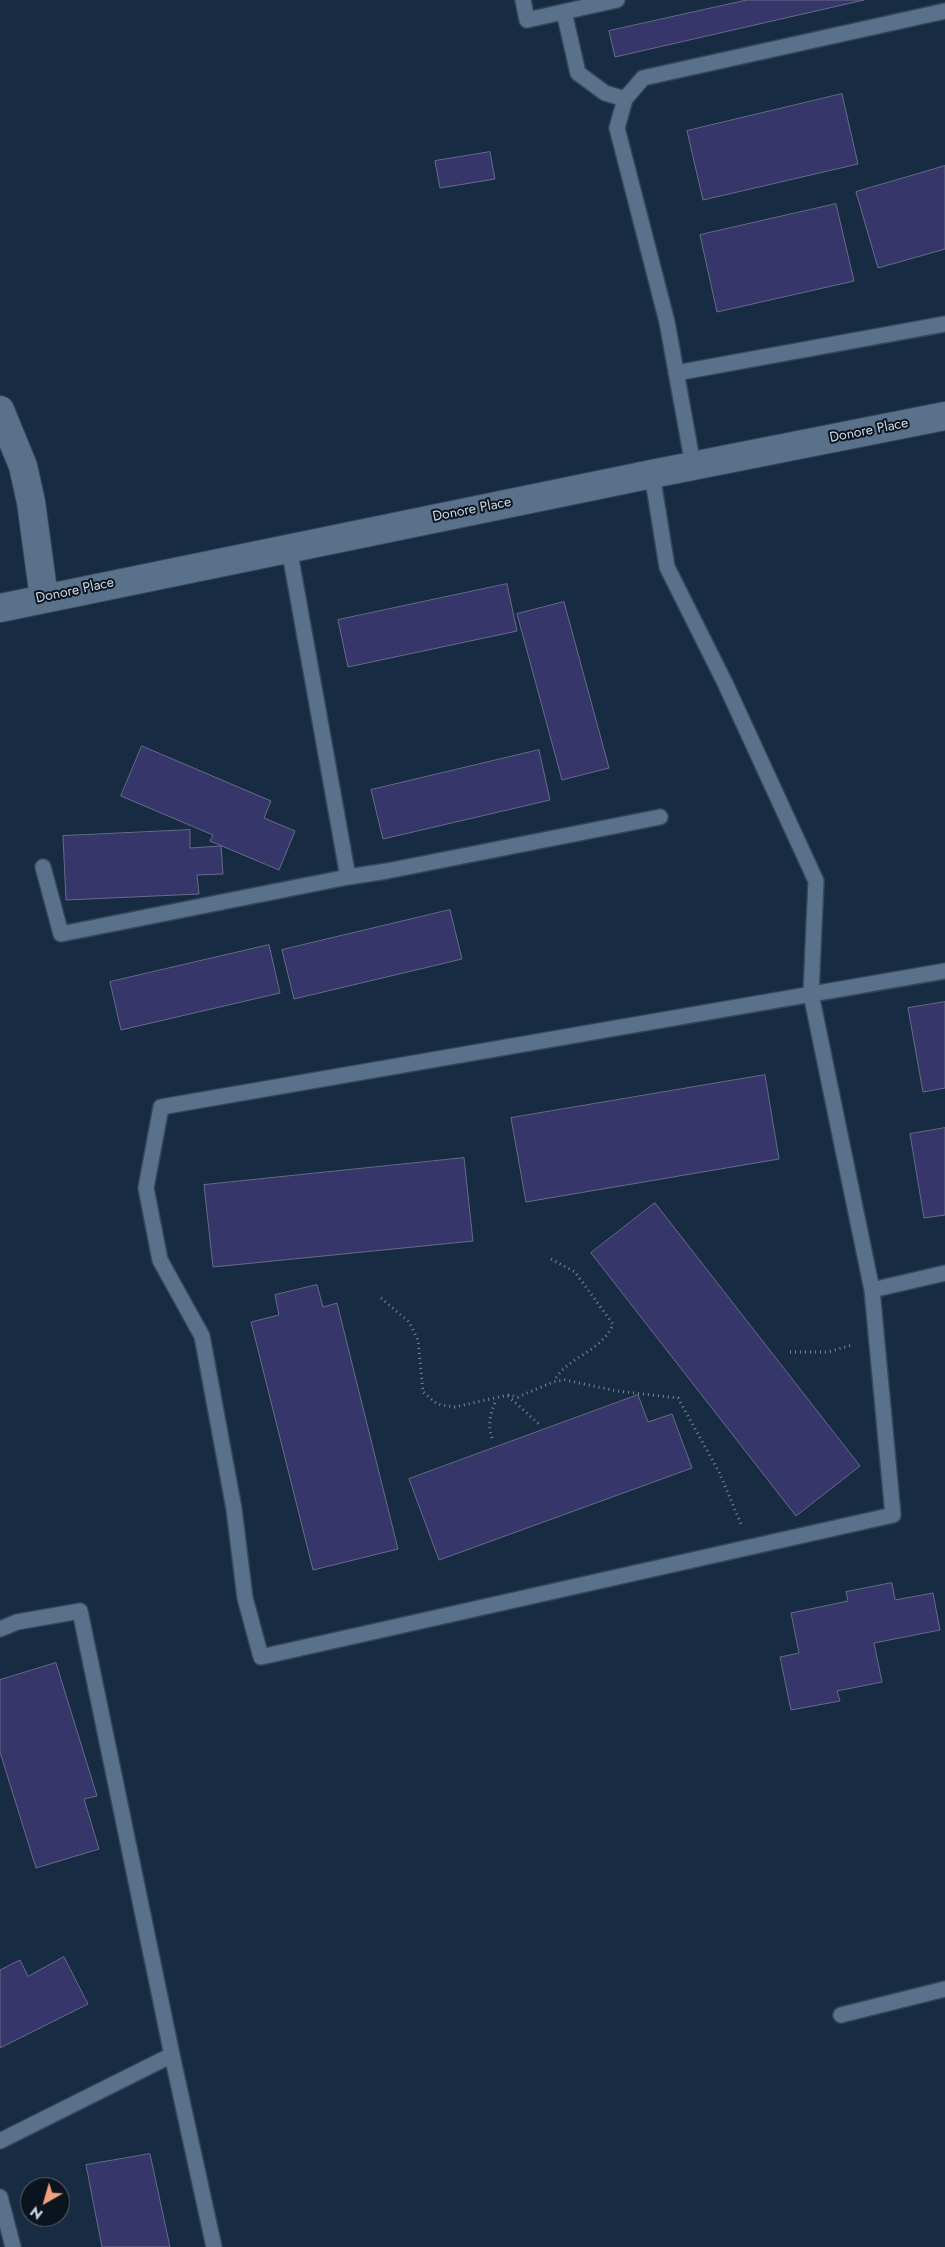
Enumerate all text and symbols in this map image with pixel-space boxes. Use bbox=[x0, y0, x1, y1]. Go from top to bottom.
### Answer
street label: Donore Place bbox=[828, 415, 910, 447]
street label: Donore Place bbox=[431, 494, 513, 526]
street label: Donore Place bbox=[34, 574, 116, 608]
north arrow bbox=[20, 2177, 70, 2227]
text: N bbox=[26, 2202, 47, 2224]

